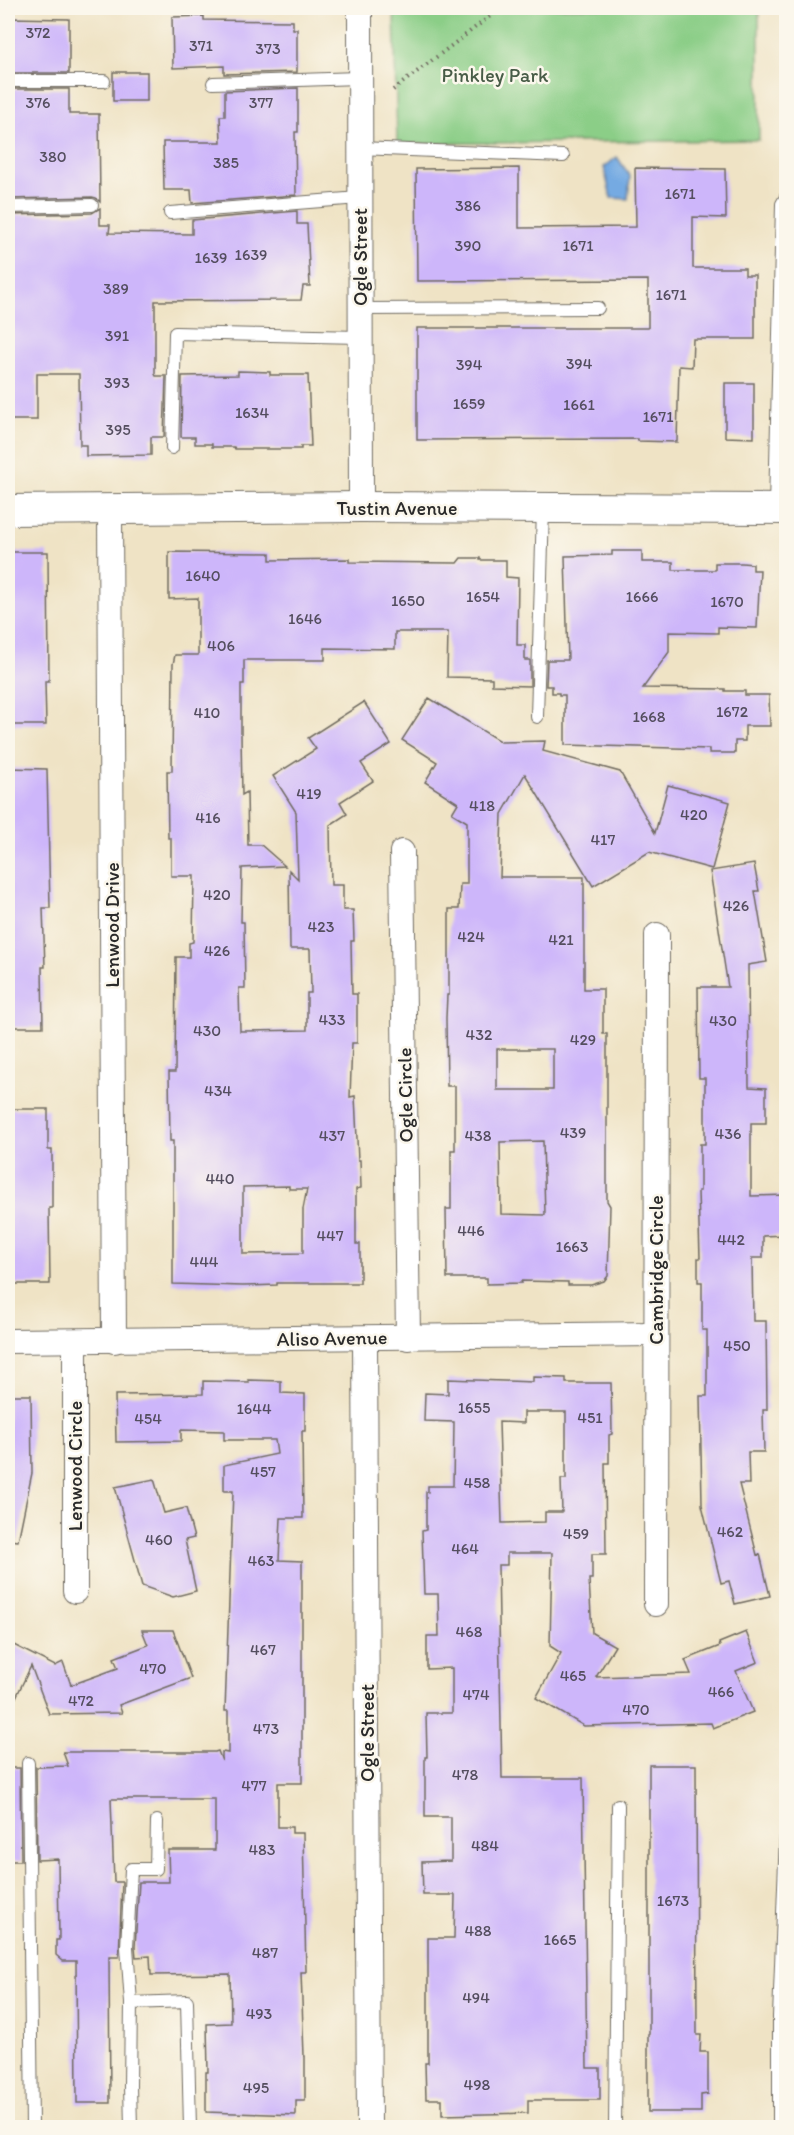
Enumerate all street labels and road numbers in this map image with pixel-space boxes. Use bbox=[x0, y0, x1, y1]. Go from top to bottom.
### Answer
street label: Ogle Street bbox=[348, 208, 372, 306]
street label: Tustin Avenue bbox=[337, 496, 457, 520]
street label: Lenwood Drive bbox=[100, 862, 124, 988]
street label: Ogle Circle bbox=[392, 1047, 418, 1143]
street label: Cambridge Circle bbox=[644, 1195, 668, 1345]
street label: Aliso Avenue bbox=[276, 1325, 388, 1351]
street label: Lenwood Circle bbox=[63, 1401, 87, 1531]
street label: Ogle Street bbox=[355, 1684, 379, 1782]

